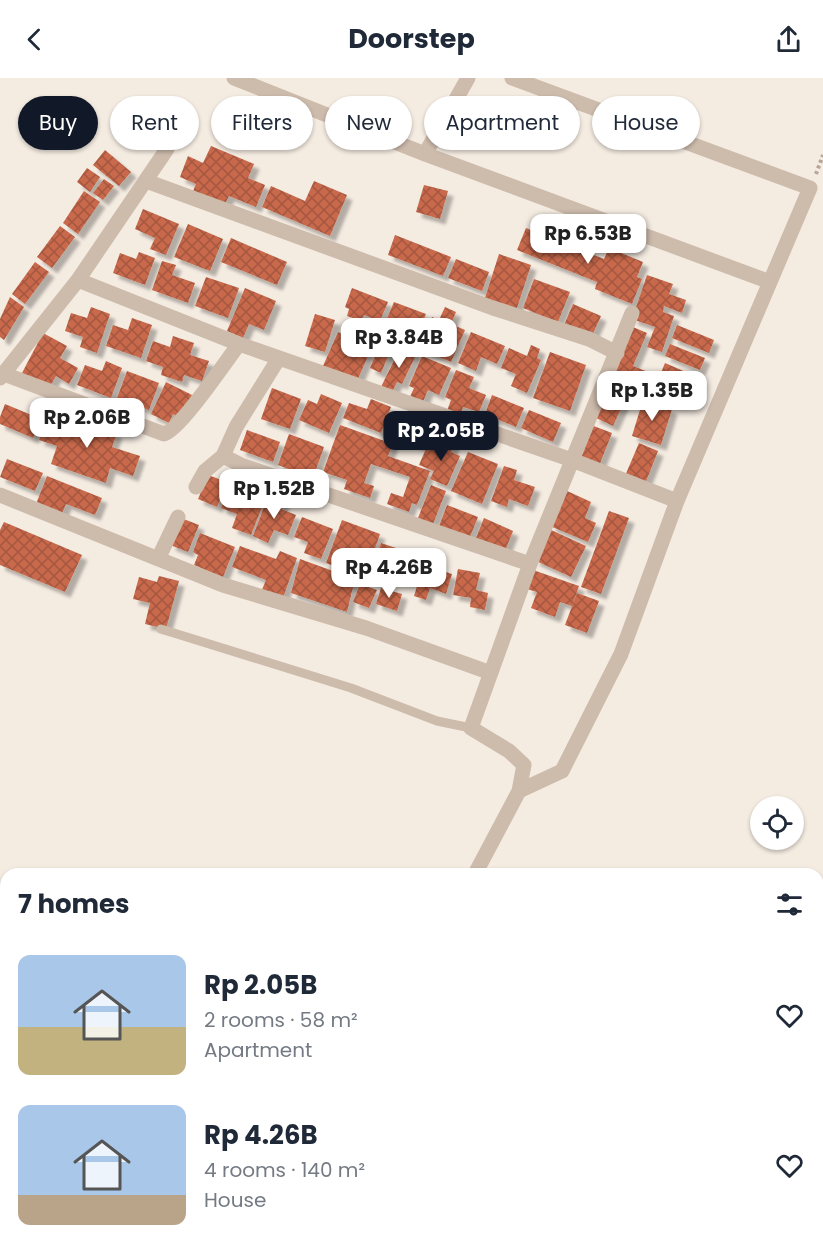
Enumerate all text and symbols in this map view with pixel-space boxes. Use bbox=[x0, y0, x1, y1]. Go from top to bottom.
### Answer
text: Doorstep bbox=[348, 20, 475, 57]
icon: back bbox=[18, 23, 51, 56]
icon: share bbox=[772, 23, 805, 56]
chip: Buy bbox=[18, 96, 98, 150]
chip: Rent bbox=[110, 96, 199, 150]
chip: Filters bbox=[211, 96, 313, 150]
chip: New bbox=[325, 96, 412, 150]
chip: Apartment bbox=[424, 96, 580, 150]
chip: House bbox=[592, 96, 700, 150]
pin: Rp 6.53B bbox=[526, 214, 650, 265]
text: Rp 6.53B bbox=[544, 219, 632, 247]
pin: Rp 3.84B bbox=[337, 318, 461, 369]
text: Rp 3.84B bbox=[355, 323, 443, 351]
pin: Rp 1.35B bbox=[590, 371, 714, 422]
text: Rp 1.35B bbox=[611, 376, 693, 404]
pin: Rp 2.06B bbox=[25, 398, 149, 449]
text: Rp 2.06B bbox=[44, 403, 130, 431]
pin: Rp 2.05B bbox=[379, 411, 503, 462]
text: Rp 2.05B bbox=[397, 416, 485, 444]
pin: Rp 1.52B bbox=[212, 469, 336, 520]
text: Rp 1.52B bbox=[233, 474, 315, 502]
pin: Rp 4.26B bbox=[327, 548, 451, 599]
text: Rp 4.26B bbox=[345, 553, 433, 581]
map controls bbox=[750, 796, 804, 850]
button: locate bbox=[750, 796, 804, 850]
text: 7 homes bbox=[18, 886, 130, 922]
icon: filters bbox=[773, 888, 806, 921]
text: Rp 2.05B bbox=[204, 967, 317, 1003]
icon: home bbox=[66, 979, 138, 1051]
icon: heart bbox=[773, 999, 806, 1032]
text: 2 rooms · 58 m² bbox=[204, 1006, 358, 1034]
text: Apartment bbox=[204, 1036, 312, 1064]
text: Rp 4.26B bbox=[204, 1117, 318, 1153]
icon: home bbox=[66, 1129, 138, 1201]
icon: heart bbox=[773, 1149, 806, 1182]
text: 4 rooms · 140 m² bbox=[204, 1156, 365, 1184]
text: House bbox=[204, 1186, 266, 1214]

